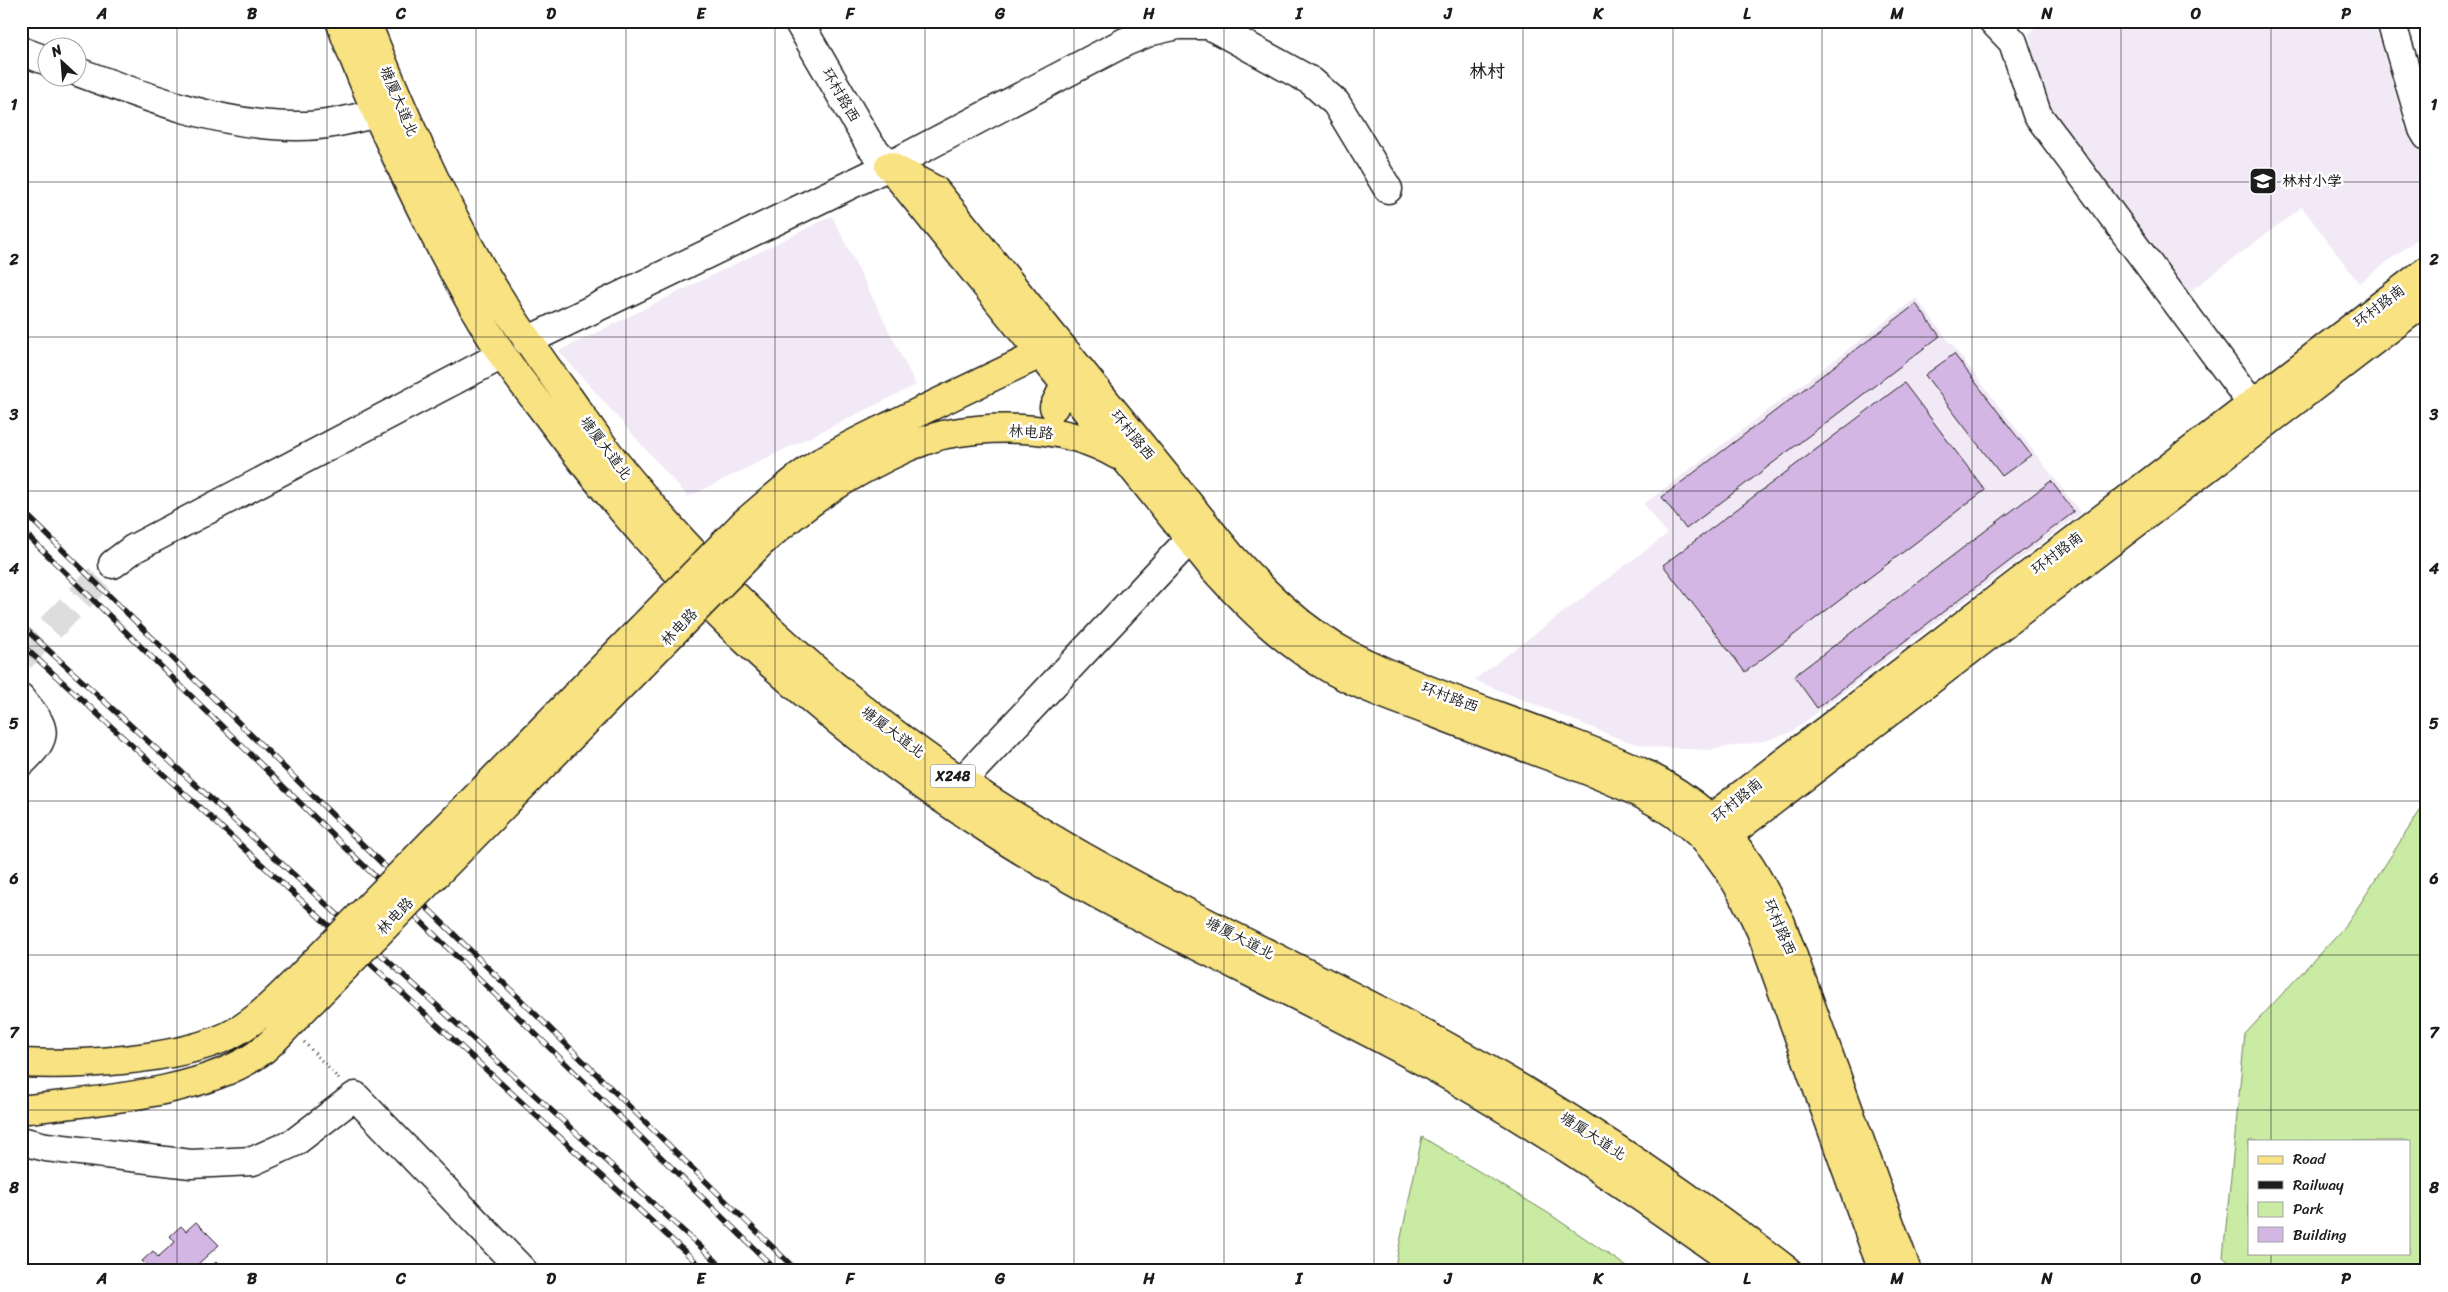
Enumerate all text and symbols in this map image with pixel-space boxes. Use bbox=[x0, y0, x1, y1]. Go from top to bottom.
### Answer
text: A bbox=[96, 0, 107, 28]
text: B bbox=[247, 0, 258, 28]
text: C bbox=[395, 0, 407, 28]
text: D bbox=[546, 0, 556, 28]
text: E bbox=[697, 0, 707, 28]
text: F bbox=[845, 0, 856, 28]
text: G bbox=[994, 0, 1006, 28]
text: H bbox=[1142, 0, 1155, 28]
text: I bbox=[1295, 0, 1304, 28]
text: J bbox=[1443, 0, 1453, 28]
text: K bbox=[1592, 0, 1604, 28]
text: L bbox=[1743, 0, 1751, 28]
text: M bbox=[1889, 0, 1904, 28]
text: N bbox=[2040, 0, 2053, 28]
text: O bbox=[2190, 0, 2202, 28]
text: P bbox=[2341, 0, 2351, 28]
text: N bbox=[46, 37, 67, 65]
north arrow bbox=[38, 38, 88, 88]
district label: 林村 bbox=[1469, 55, 1505, 87]
street label: 塘厦大道北 bbox=[372, 61, 426, 141]
street label: 环村路西 bbox=[815, 63, 867, 127]
text: 1 bbox=[11, 90, 18, 119]
text: 1 bbox=[2431, 90, 2438, 119]
school or university icon: 林村小学 bbox=[2248, 166, 2278, 196]
place label: 林村小学 bbox=[2282, 168, 2342, 194]
text: 2 bbox=[8, 245, 19, 274]
text: 2 bbox=[2428, 245, 2439, 274]
street label: 环村路南 bbox=[2347, 278, 2411, 334]
text: 3 bbox=[9, 400, 19, 429]
text: 3 bbox=[2429, 400, 2439, 429]
street label: 环村路西 bbox=[1104, 403, 1162, 467]
street label: 塘厦大道北 bbox=[573, 410, 639, 486]
street label: 林电路 bbox=[1008, 417, 1054, 447]
street label: 环村路南 bbox=[2025, 525, 2089, 581]
text: 4 bbox=[8, 554, 19, 583]
text: 4 bbox=[2428, 554, 2439, 583]
street label: 林电路 bbox=[654, 602, 704, 652]
street label: 环村路西 bbox=[1417, 674, 1483, 720]
street label: 塘厦大道北 bbox=[855, 699, 931, 765]
text: 5 bbox=[9, 709, 19, 738]
text: 5 bbox=[2429, 709, 2439, 738]
road number: X248 bbox=[930, 764, 976, 788]
street label: 环村路南 bbox=[1705, 771, 1769, 829]
text: 6 bbox=[8, 864, 19, 893]
text: 6 bbox=[2428, 864, 2439, 893]
street label: 林电路 bbox=[370, 891, 420, 941]
street label: 环村路西 bbox=[1756, 894, 1804, 960]
street label: 塘厦大道北 bbox=[1201, 909, 1279, 967]
text: 7 bbox=[9, 1018, 20, 1047]
text: 7 bbox=[2429, 1018, 2440, 1047]
street label: 塘厦大道北 bbox=[1554, 1105, 1632, 1167]
legend bbox=[2248, 1140, 2410, 1254]
text: Road bbox=[2293, 1146, 2326, 1172]
text: Railway bbox=[2293, 1172, 2344, 1198]
text: 8 bbox=[8, 1173, 19, 1202]
text: 8 bbox=[2428, 1173, 2439, 1202]
text: Park bbox=[2293, 1196, 2324, 1222]
text: Building bbox=[2293, 1222, 2347, 1248]
text: A bbox=[96, 1264, 107, 1292]
text: B bbox=[247, 1264, 258, 1292]
text: C bbox=[395, 1264, 407, 1292]
text: D bbox=[546, 1264, 556, 1292]
text: E bbox=[697, 1264, 707, 1292]
text: F bbox=[845, 1264, 856, 1292]
text: G bbox=[994, 1264, 1006, 1292]
text: H bbox=[1142, 1264, 1155, 1292]
text: I bbox=[1295, 1264, 1304, 1292]
text: J bbox=[1443, 1264, 1453, 1292]
text: K bbox=[1592, 1264, 1604, 1292]
text: L bbox=[1743, 1264, 1751, 1292]
text: M bbox=[1889, 1264, 1904, 1292]
text: N bbox=[2040, 1264, 2053, 1292]
text: O bbox=[2190, 1264, 2202, 1292]
text: P bbox=[2341, 1264, 2351, 1292]

